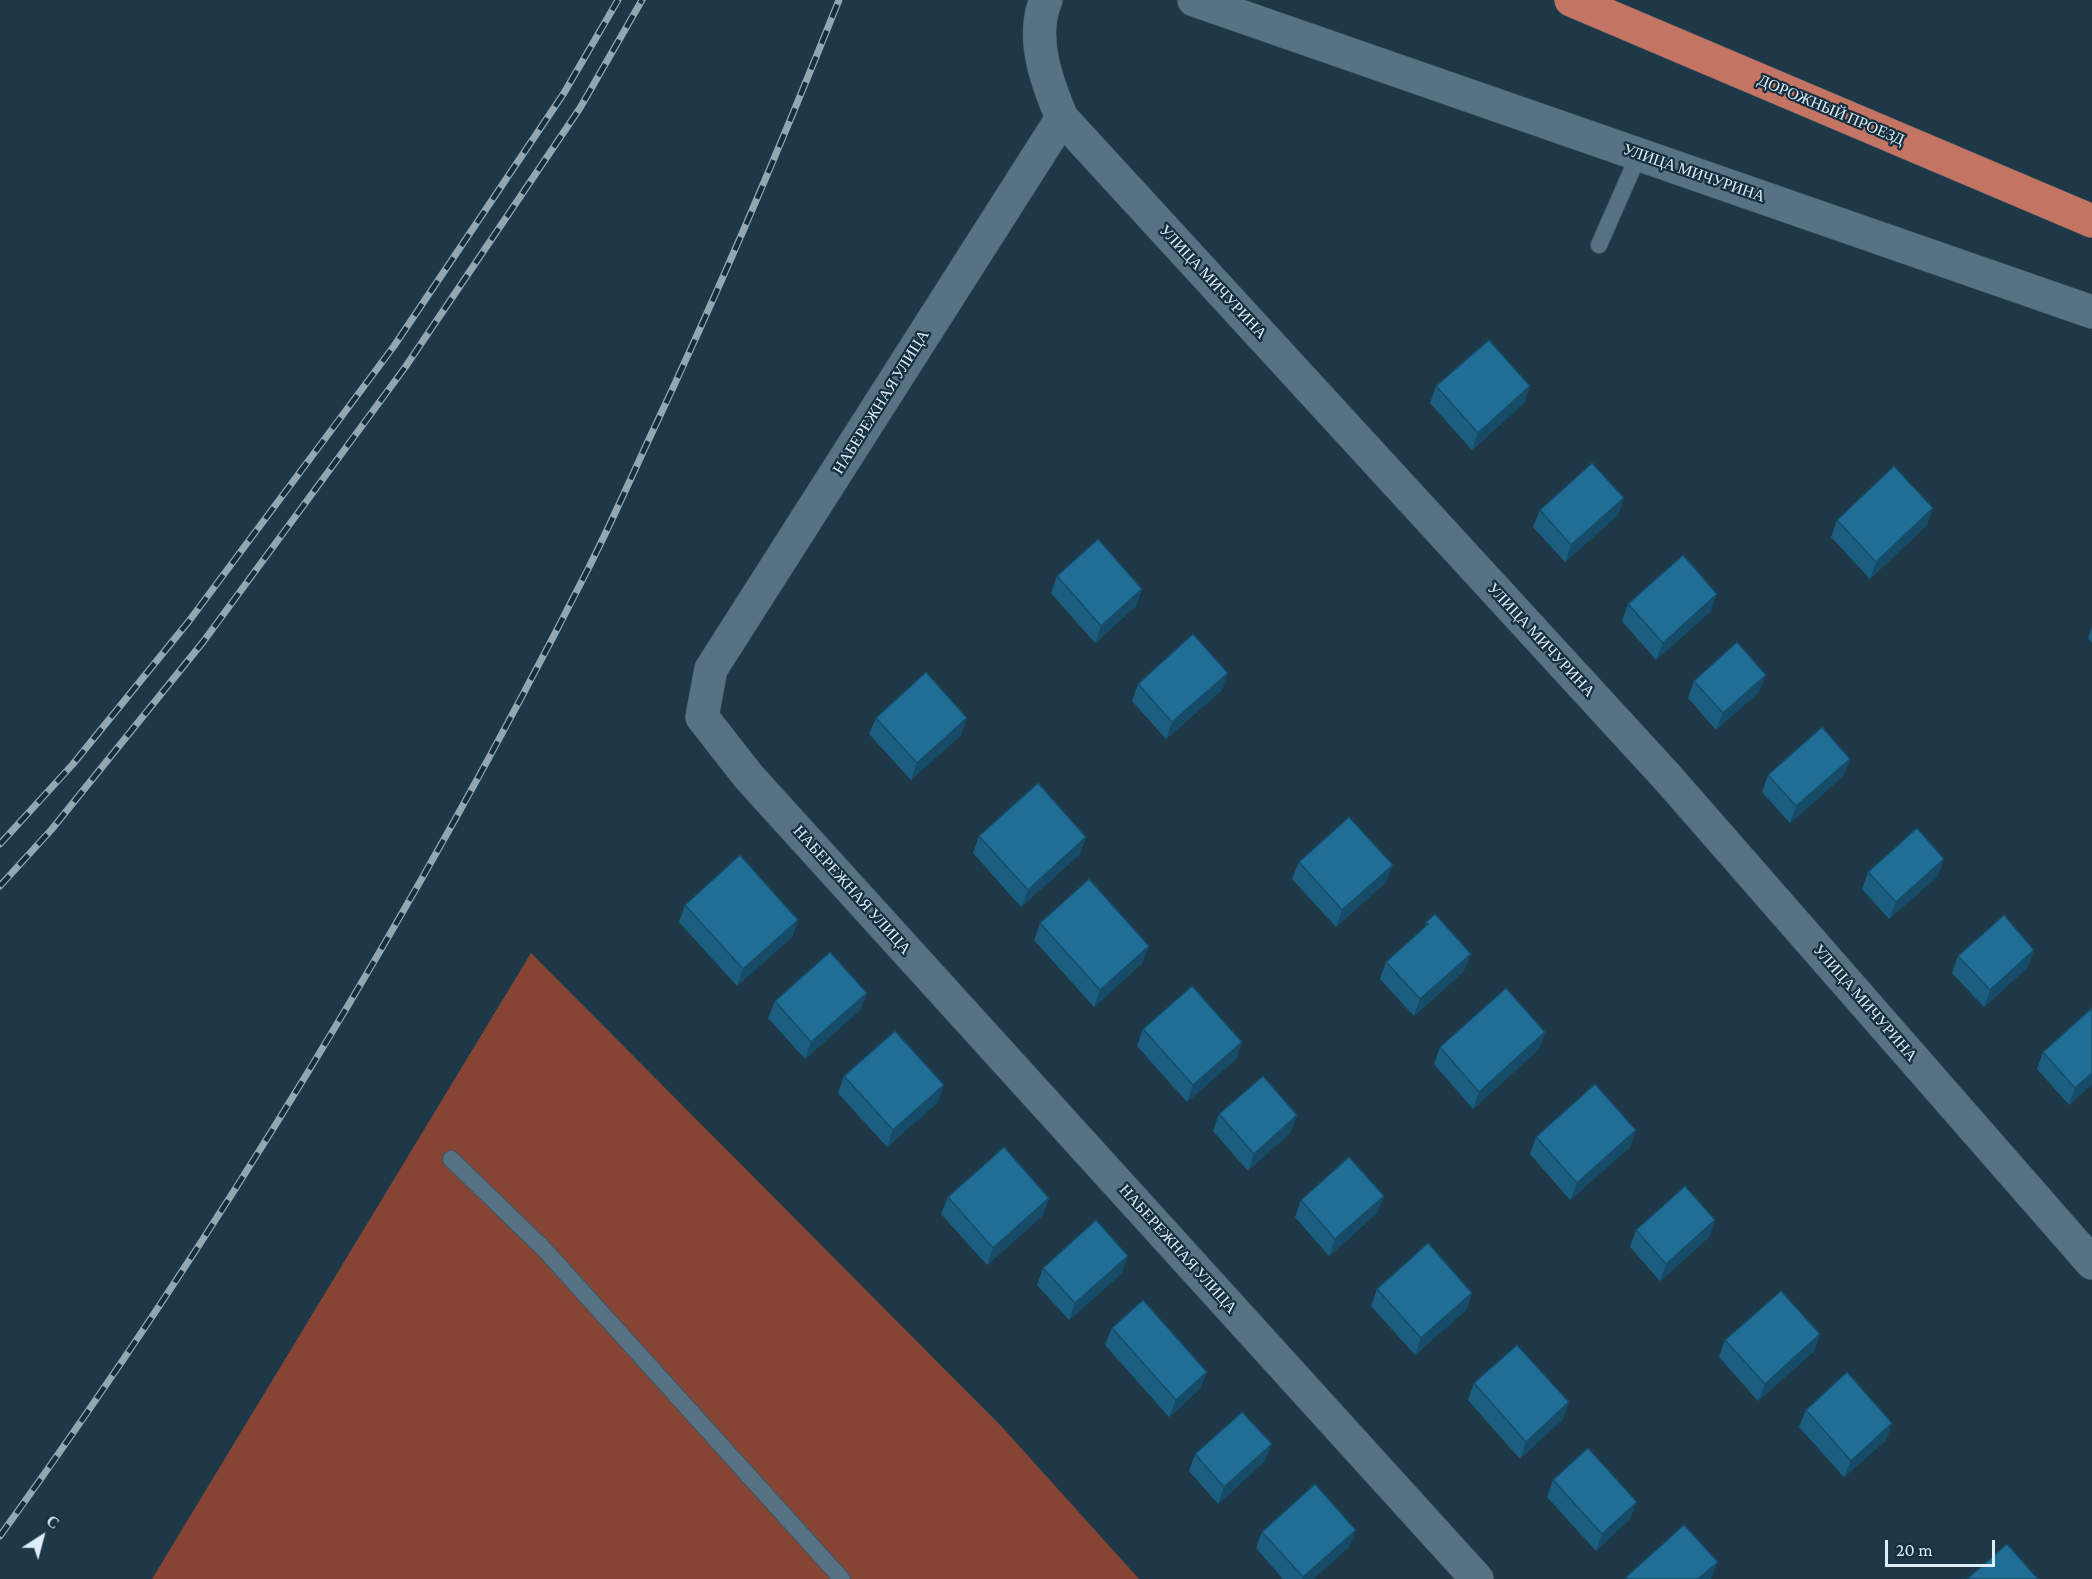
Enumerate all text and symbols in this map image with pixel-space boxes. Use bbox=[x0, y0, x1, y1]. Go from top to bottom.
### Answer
street label: ДОРОЖНЫЙ ПРОЕЗД bbox=[1755, 70, 1907, 150]
street label: УЛИЦА МИЧУРИНА bbox=[1620, 140, 1768, 206]
street label: УЛИЦА МИЧУРИНА bbox=[1155, 221, 1271, 343]
street label: НАБЕРЕЖНАЯ УЛИЦА bbox=[829, 326, 933, 478]
street label: УЛИЦА МИЧУРИНА bbox=[1483, 579, 1599, 701]
street label: НАБЕРЕЖНАЯ УЛИЦА bbox=[789, 822, 915, 958]
street label: УЛИЦА МИЧУРИНА bbox=[1809, 940, 1921, 1066]
street label: НАБЕРЕЖНАЯ УЛИЦА bbox=[1115, 1181, 1241, 1317]
north arrow bbox=[12, 1507, 72, 1567]
text: С bbox=[43, 1512, 63, 1532]
scale bar bbox=[1888, 1528, 1998, 1566]
text: 20 m bbox=[1896, 1540, 1933, 1560]

